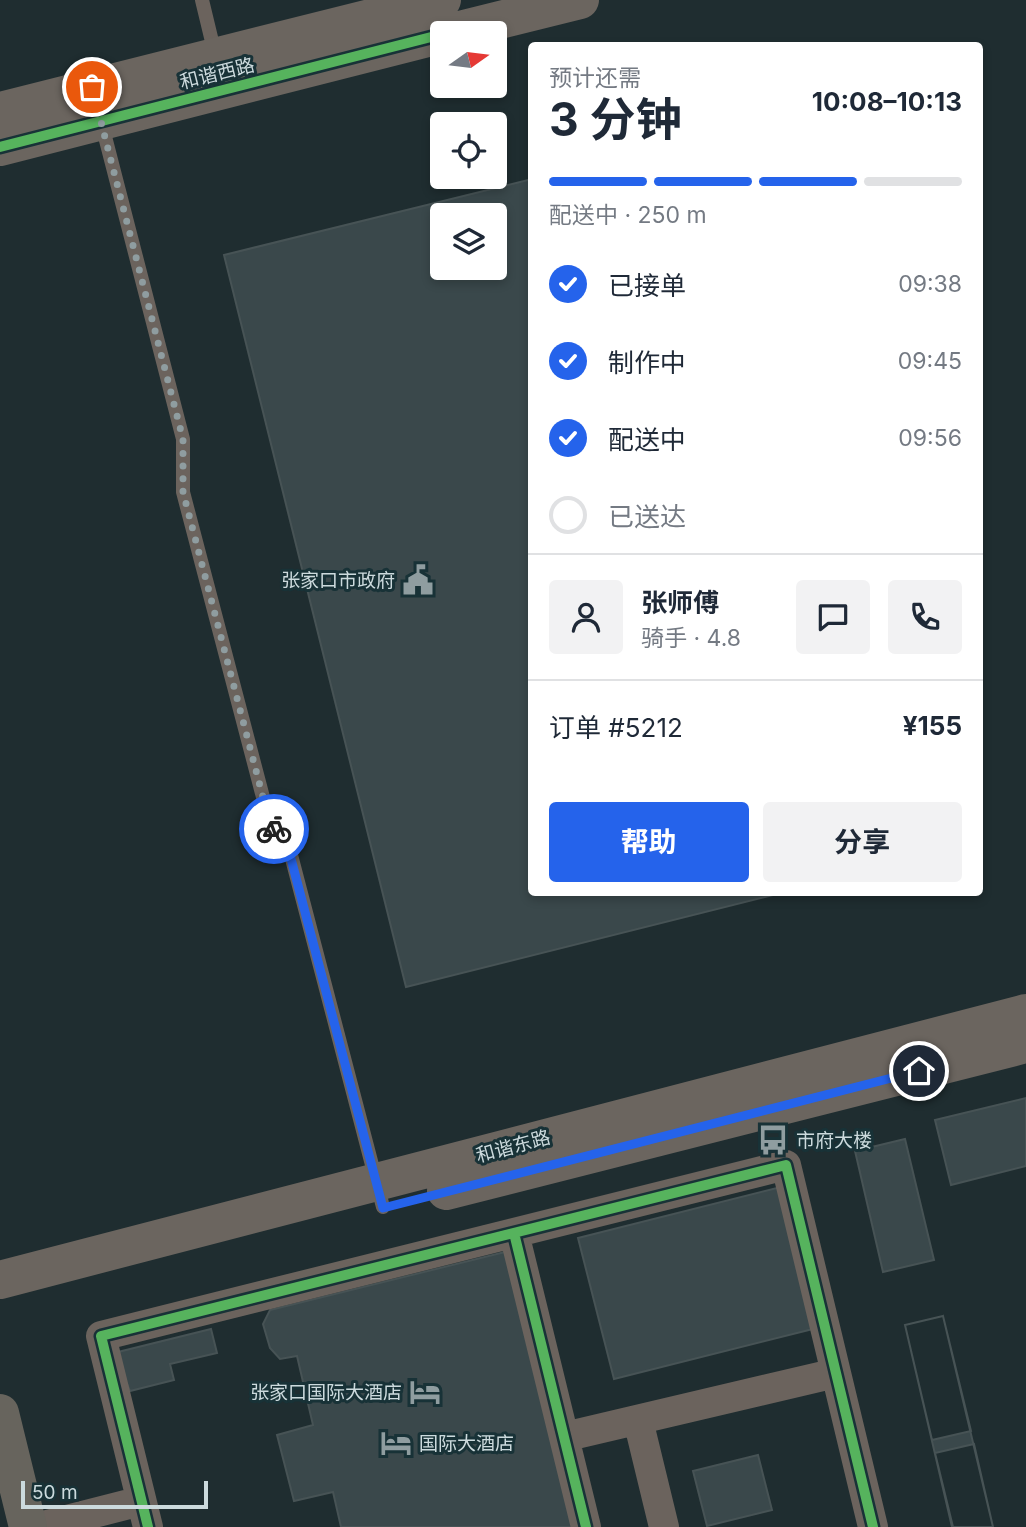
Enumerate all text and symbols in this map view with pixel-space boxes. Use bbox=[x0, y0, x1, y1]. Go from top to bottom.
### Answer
north arrow bbox=[430, 21, 508, 98]
map controls bbox=[430, 21, 507, 280]
street label: 和谐西路 bbox=[177, 53, 257, 94]
pin bbox=[62, 57, 122, 117]
text: 预计还需 bbox=[549, 64, 641, 92]
icon: bag bbox=[73, 68, 111, 106]
text: 10:08–10:13 bbox=[812, 86, 962, 117]
text: 3 分钟 bbox=[549, 91, 682, 147]
button: locate bbox=[430, 112, 507, 189]
text: 配送中 · 250 m bbox=[549, 201, 707, 229]
button: layers bbox=[430, 203, 507, 280]
icon: check bbox=[549, 265, 587, 303]
text: 已接单 bbox=[608, 270, 686, 301]
text: 09:38 bbox=[898, 270, 962, 298]
icon: check bbox=[549, 342, 587, 380]
text: 制作中 bbox=[608, 347, 686, 378]
text: 09:45 bbox=[898, 347, 962, 375]
icon: check bbox=[549, 419, 587, 457]
text: 配送中 bbox=[608, 424, 686, 455]
text: 09:56 bbox=[898, 424, 962, 452]
text: 已送达 bbox=[608, 501, 686, 532]
public building icon: 张家口市政府 bbox=[401, 563, 435, 597]
place label: 张家口市政府 bbox=[281, 569, 395, 592]
button: person bbox=[549, 580, 623, 654]
button: chat bbox=[796, 580, 870, 654]
button: phone bbox=[888, 580, 962, 654]
text: 张师傅 bbox=[641, 587, 719, 618]
text: 骑手 · 4.8 bbox=[641, 624, 741, 652]
text: ¥155 bbox=[903, 710, 962, 741]
text: 订单 #5212 bbox=[549, 712, 683, 743]
courier bbox=[239, 794, 309, 864]
button: 帮助 bbox=[549, 802, 749, 882]
button: 分享 bbox=[763, 802, 962, 882]
icon: bike bbox=[255, 810, 293, 848]
pin bbox=[889, 1041, 949, 1101]
icon: home bbox=[900, 1052, 938, 1090]
bus stop icon: 市府大楼 bbox=[756, 1123, 790, 1157]
street label: 和谐东路 bbox=[473, 1126, 553, 1167]
place label: 市府大楼 bbox=[796, 1129, 872, 1152]
hotel icon: 张家口国际大酒店 bbox=[408, 1375, 442, 1409]
place label: 张家口国际大酒店 bbox=[250, 1381, 402, 1404]
hotel icon: 国际大酒店 bbox=[379, 1426, 413, 1460]
place label: 国际大酒店 bbox=[419, 1432, 514, 1455]
scale bar bbox=[21, 1478, 208, 1510]
text: 50 m bbox=[32, 1481, 78, 1504]

